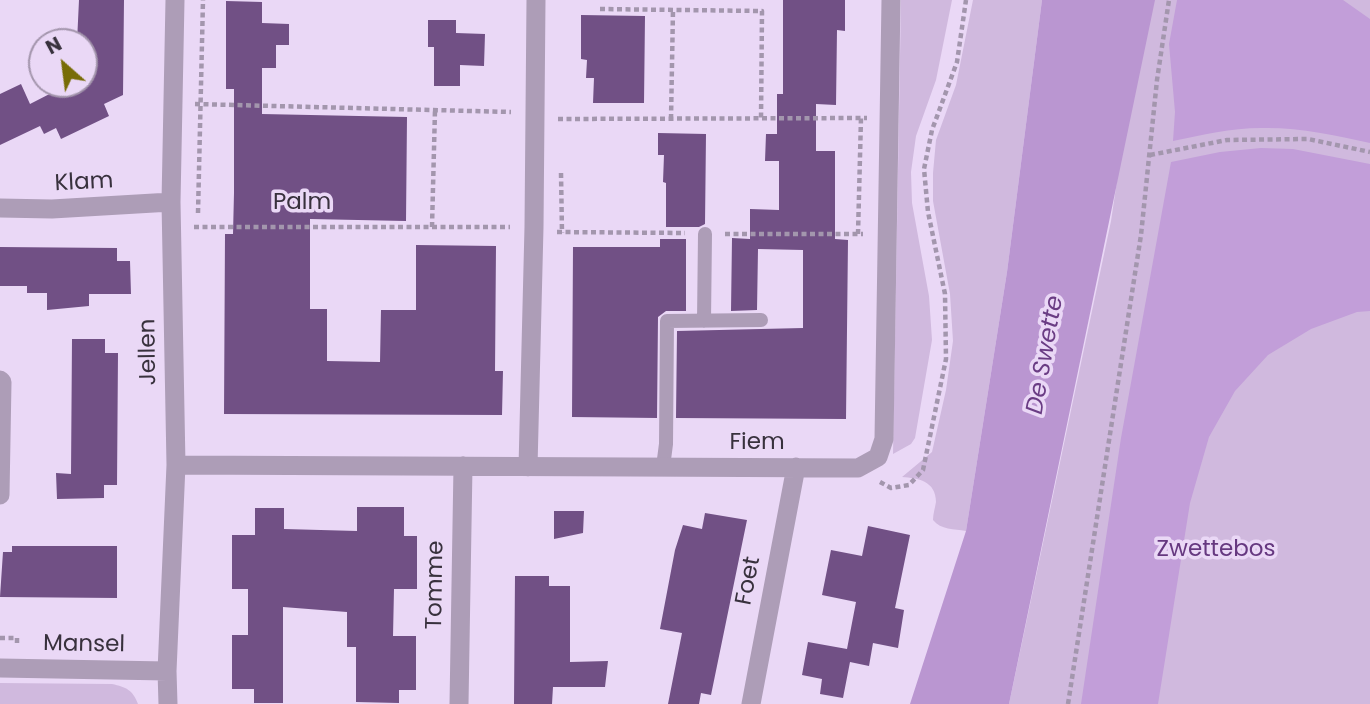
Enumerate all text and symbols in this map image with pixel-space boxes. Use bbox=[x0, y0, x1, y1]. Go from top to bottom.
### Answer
north arrow bbox=[28, 28, 98, 98]
text: N bbox=[41, 31, 66, 61]
street label: Klam bbox=[54, 168, 114, 198]
street label: Palm bbox=[273, 189, 331, 217]
water label: De Swette bbox=[1021, 293, 1071, 417]
street label: Jellen bbox=[135, 318, 163, 386]
street label: Fiem bbox=[729, 429, 785, 457]
park label: Zwettebos bbox=[1157, 536, 1275, 564]
street label: Tomme bbox=[421, 540, 451, 630]
street label: Foet bbox=[731, 554, 767, 608]
street label: Mansel bbox=[43, 630, 125, 660]

